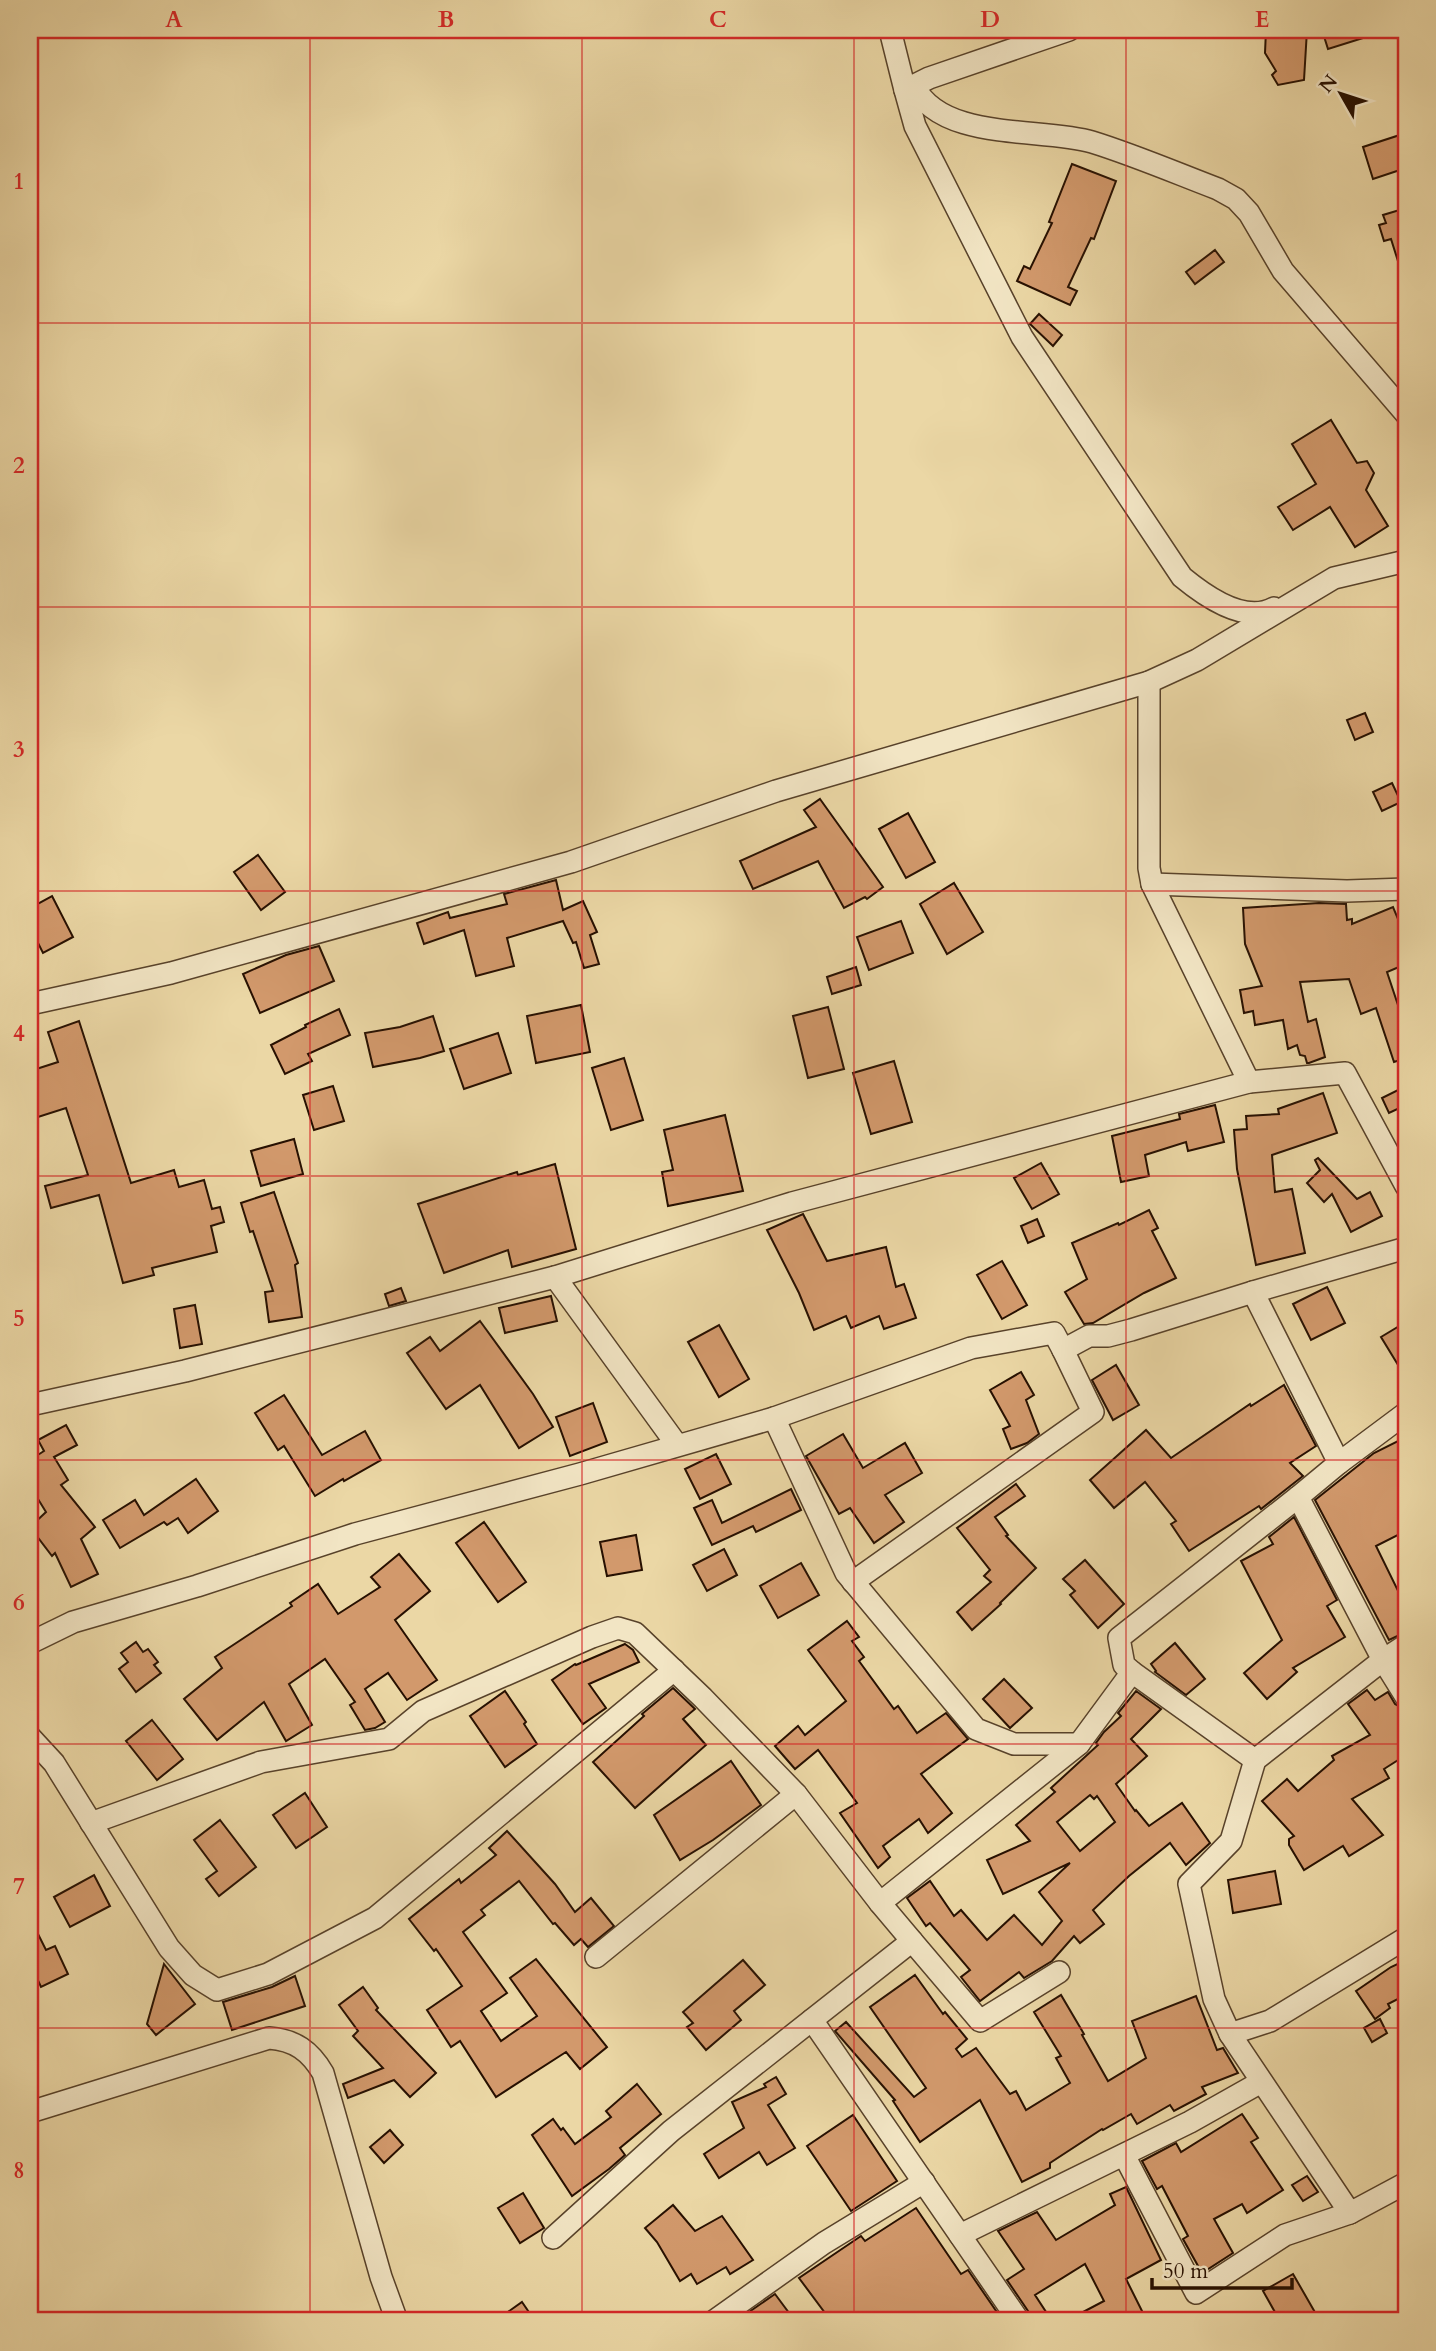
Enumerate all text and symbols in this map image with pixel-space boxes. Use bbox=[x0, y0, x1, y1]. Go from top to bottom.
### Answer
text: A bbox=[165, 4, 183, 35]
text: B bbox=[438, 4, 454, 35]
text: C bbox=[709, 4, 727, 35]
text: D bbox=[980, 4, 1000, 35]
text: E bbox=[1255, 4, 1269, 35]
north arrow bbox=[1306, 60, 1376, 130]
text: N bbox=[1313, 69, 1344, 99]
text: 1 bbox=[13, 166, 25, 197]
text: 2 bbox=[13, 450, 25, 481]
text: 3 bbox=[13, 734, 25, 765]
text: 4 bbox=[13, 1018, 25, 1049]
text: 5 bbox=[13, 1303, 25, 1334]
text: 6 bbox=[13, 1587, 25, 1618]
text: 7 bbox=[13, 1871, 25, 1902]
text: 8 bbox=[13, 2155, 25, 2186]
scale bar bbox=[1152, 2246, 1292, 2290]
text: 50 m bbox=[1163, 2257, 1208, 2286]

